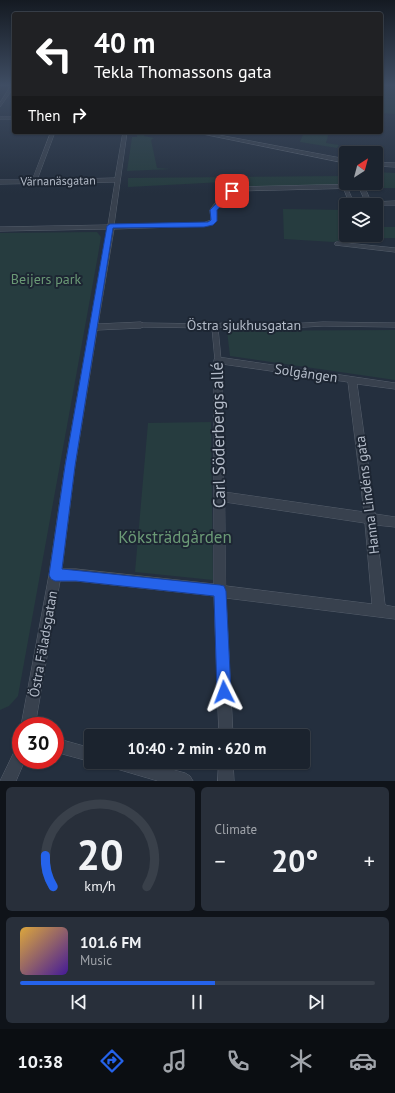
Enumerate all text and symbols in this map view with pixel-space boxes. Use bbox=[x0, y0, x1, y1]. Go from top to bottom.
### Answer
text: 40 m bbox=[94, 24, 155, 61]
icon: left bbox=[28, 28, 80, 80]
text: Tekla Thomassons gata bbox=[94, 60, 272, 83]
icon: right bbox=[68, 104, 90, 126]
text: Then bbox=[28, 106, 60, 125]
north arrow bbox=[339, 146, 383, 190]
map controls bbox=[339, 146, 383, 242]
street label: Värnanäsgatan bbox=[19, 172, 96, 189]
pin bbox=[215, 174, 249, 208]
icon: arrive bbox=[221, 180, 243, 202]
button: layers bbox=[339, 198, 383, 242]
park label: Beijers park bbox=[11, 270, 81, 288]
street label: Östra sjukhusgatan bbox=[187, 316, 301, 334]
street label: Solgången bbox=[273, 360, 339, 386]
street label: Carl Söderbergs allé bbox=[206, 362, 230, 508]
street label: Hanna Lindéns gata bbox=[351, 435, 383, 555]
park label: Köksträdgården bbox=[118, 526, 232, 548]
street label: Östra Fäladsgatan bbox=[25, 589, 61, 699]
position arrow bbox=[203, 671, 245, 713]
speed limit sign: 30 bbox=[12, 717, 64, 769]
text: 10:40 · 2 min · 620 m bbox=[128, 739, 266, 758]
text: Climate bbox=[215, 821, 257, 838]
text: 20 bbox=[77, 828, 124, 881]
text: 20° bbox=[271, 841, 318, 880]
text: − bbox=[215, 847, 226, 875]
text: + bbox=[364, 847, 375, 875]
text: km/h bbox=[85, 876, 116, 895]
text: 101.6 FM bbox=[80, 933, 141, 952]
text: Music bbox=[80, 952, 112, 969]
icon: previous bbox=[68, 991, 90, 1013]
icon: pause bbox=[186, 991, 208, 1013]
icon: next bbox=[305, 991, 327, 1013]
icon: directions bbox=[98, 1047, 126, 1075]
icon: music bbox=[161, 1047, 189, 1075]
icon: phone bbox=[224, 1047, 252, 1075]
icon: climate bbox=[287, 1047, 315, 1075]
icon: car bbox=[349, 1047, 377, 1075]
text: 10:38 bbox=[17, 1050, 63, 1073]

